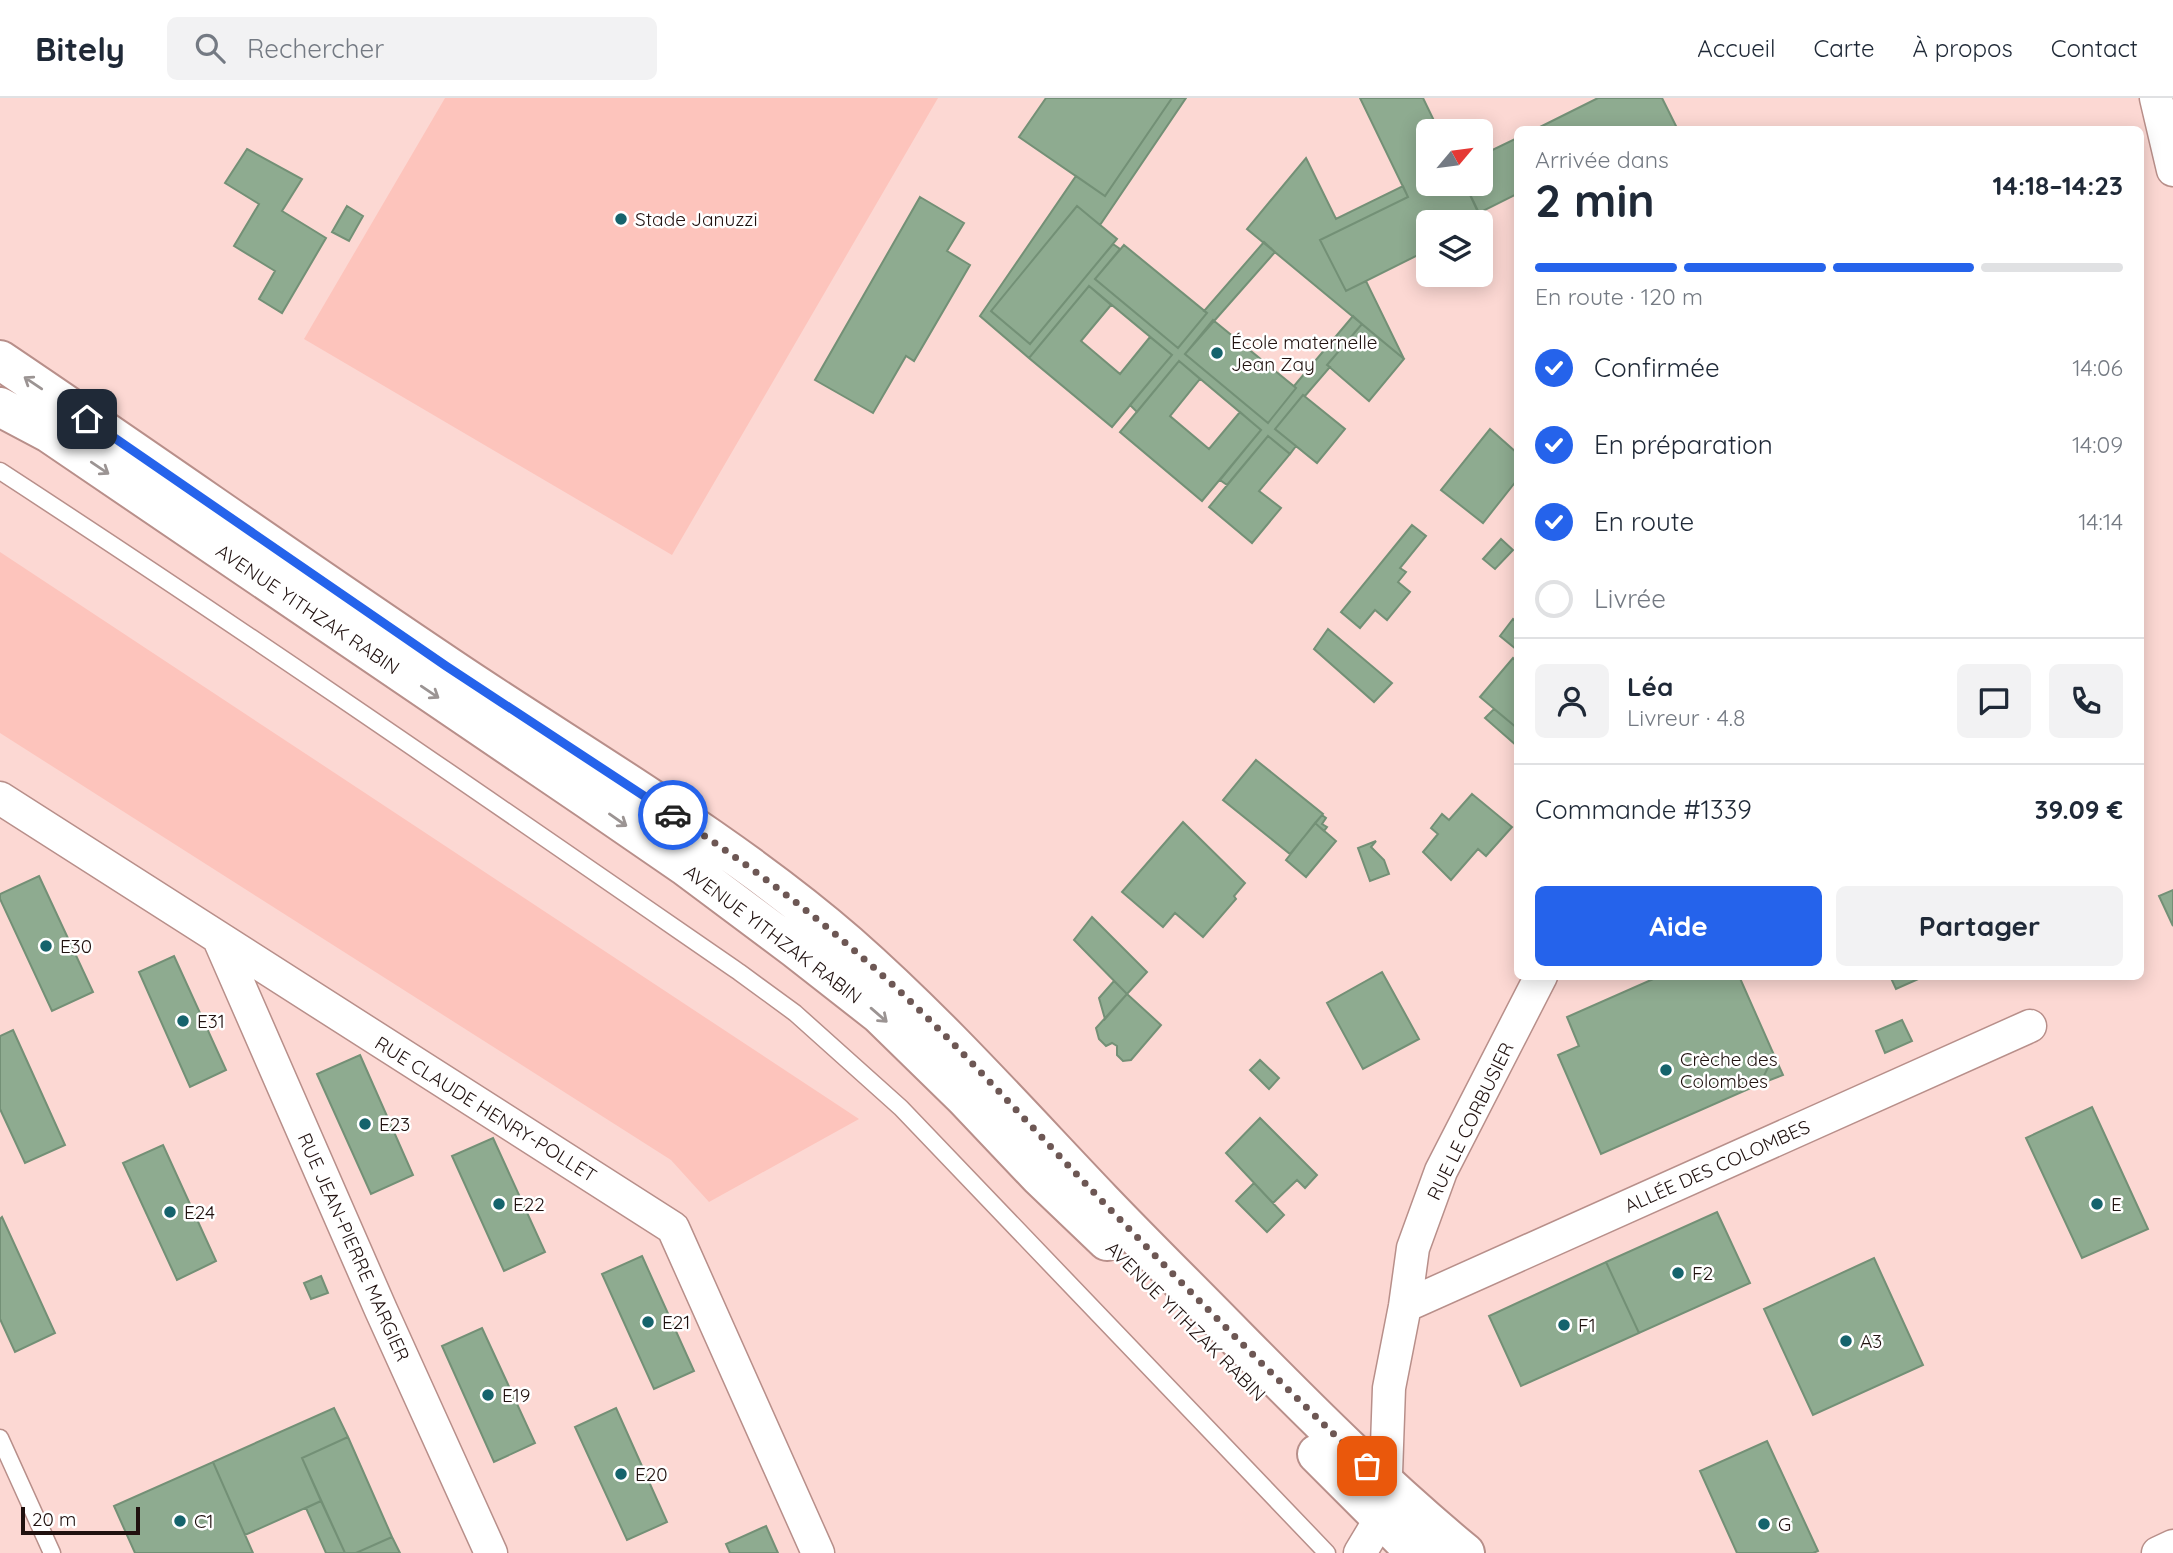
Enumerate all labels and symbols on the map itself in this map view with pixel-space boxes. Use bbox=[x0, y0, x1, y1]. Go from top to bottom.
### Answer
north arrow bbox=[1416, 119, 1493, 196]
place label: Stade Januzzi bbox=[635, 207, 758, 231]
marker: Stade Januzzi bbox=[613, 211, 629, 227]
place label: École maternelle Jean Zay bbox=[1231, 330, 1377, 376]
marker: École maternelle Jean Zay bbox=[1209, 345, 1225, 361]
one-way arrow bbox=[24, 376, 44, 390]
pin bbox=[57, 389, 117, 449]
one-way arrow bbox=[90, 461, 109, 475]
street label: AVENUE YITHZAK RABIN bbox=[212, 539, 404, 679]
one-way arrow bbox=[420, 685, 439, 699]
courier bbox=[638, 780, 708, 850]
one-way arrow bbox=[608, 813, 627, 827]
street label: AVENUE YITHZAK RABIN bbox=[679, 859, 867, 1009]
place label: E30 bbox=[60, 934, 92, 958]
marker: E30 bbox=[38, 938, 54, 954]
one-way arrow bbox=[869, 1007, 887, 1023]
place label: E31 bbox=[197, 1009, 225, 1033]
marker: E31 bbox=[175, 1013, 191, 1029]
street label: RUE CLAUDE HENRY-POLLET bbox=[371, 1031, 601, 1187]
street label: RUE LE CORBUSIER bbox=[1421, 1038, 1519, 1204]
place label: Crèche des Colombes bbox=[1680, 1047, 1778, 1093]
marker: Crèche des Colombes bbox=[1658, 1062, 1674, 1078]
place label: E23 bbox=[379, 1112, 410, 1136]
street label: ALLÉE DES COLOMBES bbox=[1620, 1114, 1814, 1218]
marker: E23 bbox=[357, 1116, 373, 1132]
street label: RUE JEAN-PIERRE MARGIER bbox=[293, 1129, 415, 1365]
place label: E22 bbox=[513, 1192, 545, 1216]
place label: E bbox=[2111, 1192, 2122, 1216]
marker: E22 bbox=[491, 1196, 507, 1212]
marker: E bbox=[2089, 1196, 2105, 1212]
place label: E24 bbox=[184, 1200, 215, 1224]
marker: E24 bbox=[162, 1204, 178, 1220]
street label: AVENUE YITHZAK RABIN bbox=[1101, 1236, 1271, 1406]
place label: F2 bbox=[1692, 1261, 1713, 1285]
marker: F2 bbox=[1670, 1265, 1686, 1281]
place label: E21 bbox=[662, 1310, 690, 1334]
place label: F1 bbox=[1578, 1313, 1596, 1337]
marker: E21 bbox=[640, 1314, 656, 1330]
marker: F1 bbox=[1556, 1317, 1572, 1333]
place label: A3 bbox=[1860, 1329, 1882, 1353]
marker: A3 bbox=[1838, 1333, 1854, 1349]
place label: E19 bbox=[502, 1383, 530, 1407]
marker: E19 bbox=[480, 1387, 496, 1403]
pin bbox=[1337, 1436, 1397, 1496]
place label: E20 bbox=[635, 1462, 668, 1486]
marker: E20 bbox=[613, 1466, 629, 1482]
scale bar bbox=[21, 1504, 140, 1536]
place label: C1 bbox=[194, 1509, 213, 1533]
place label: G bbox=[1778, 1512, 1791, 1536]
marker: C1 bbox=[172, 1513, 188, 1529]
marker: G bbox=[1756, 1516, 1772, 1532]

